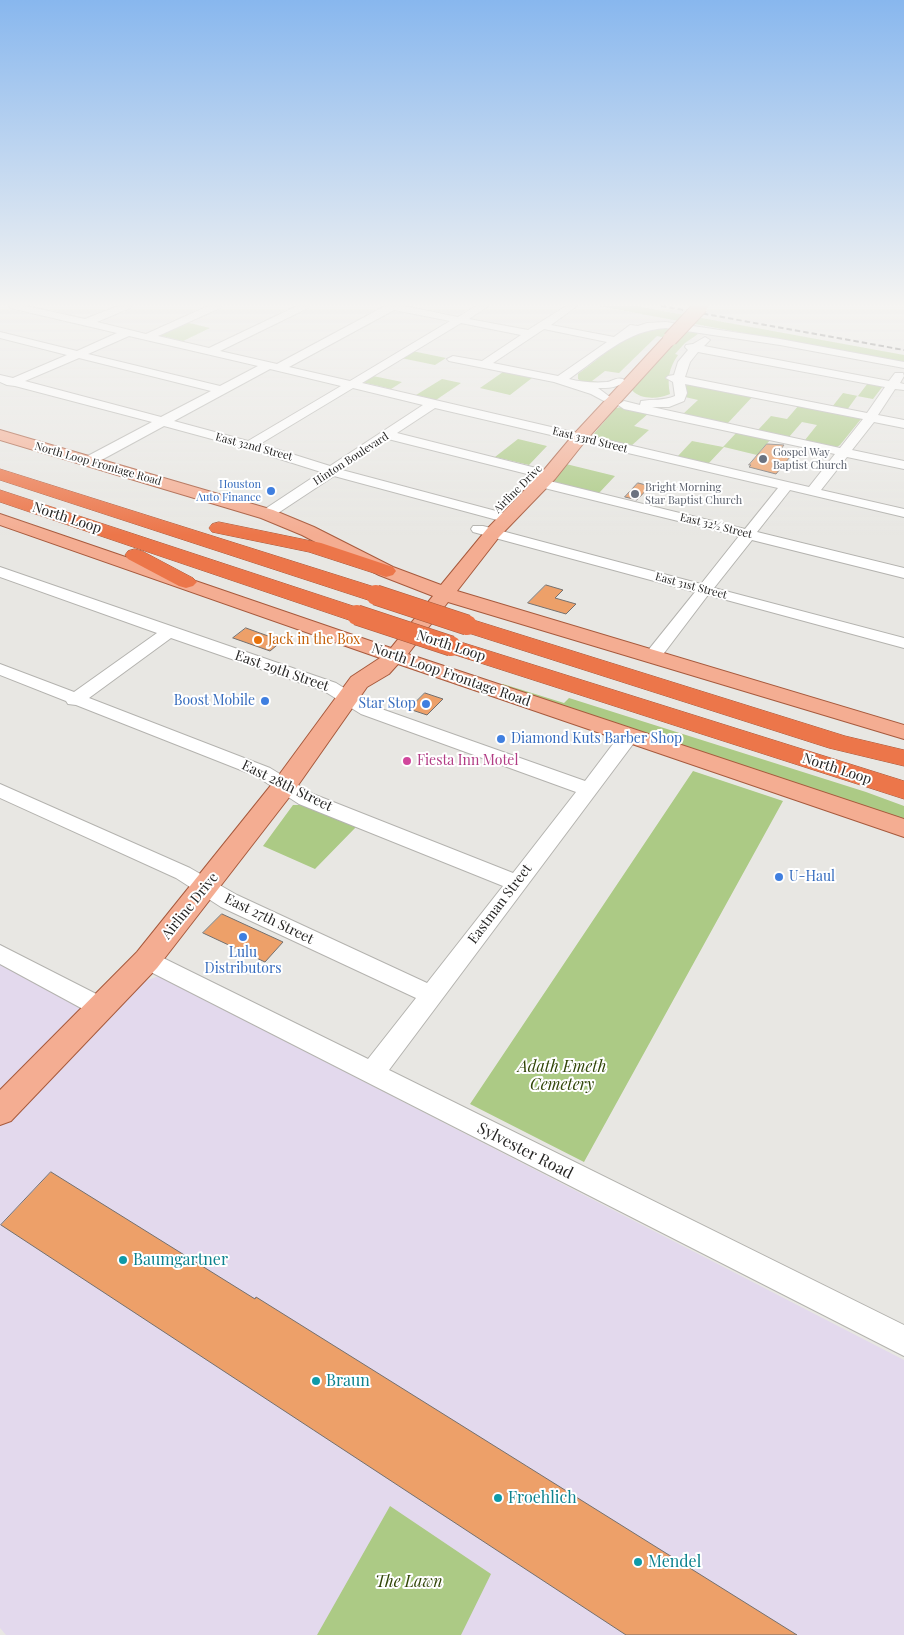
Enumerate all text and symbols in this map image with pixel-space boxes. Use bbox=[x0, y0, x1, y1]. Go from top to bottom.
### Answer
street label: East 33rd Street bbox=[551, 424, 629, 456]
street label: East 32nd Street bbox=[214, 430, 294, 464]
street label: Hinton Boulevard bbox=[311, 430, 391, 488]
street label: North Loop Frontage Road bbox=[33, 440, 163, 488]
place label: Gospel Way Baptist Church bbox=[773, 446, 847, 472]
marker: Gospel Way Baptist Church bbox=[757, 453, 769, 465]
street label: Airline Drive bbox=[491, 462, 545, 516]
place label: Houston Auto Finance bbox=[196, 478, 261, 504]
place label: Bright Morning Star Baptist Church bbox=[645, 481, 742, 507]
marker: Houston Auto Finance bbox=[265, 485, 277, 497]
marker: Bright Morning Star Baptist Church bbox=[629, 488, 641, 500]
street label: North Loop bbox=[30, 499, 104, 537]
street label: East 32½ Street bbox=[679, 511, 753, 541]
street label: East 31st Street bbox=[654, 570, 728, 602]
street label: North Loop bbox=[414, 627, 488, 665]
place label: Jack in the Box bbox=[268, 632, 360, 648]
marker: Jack in the Box bbox=[252, 634, 264, 646]
street label: North Loop Frontage Road bbox=[369, 640, 533, 710]
street label: East 29th Street bbox=[233, 647, 331, 695]
place label: Boost Mobile bbox=[174, 693, 255, 709]
marker: Boost Mobile bbox=[259, 695, 271, 707]
place label: Star Stop bbox=[358, 696, 416, 712]
marker: Star Stop bbox=[420, 698, 432, 710]
place label: Diamond Kuts Barber Shop bbox=[511, 731, 682, 747]
marker: Diamond Kuts Barber Shop bbox=[495, 733, 507, 745]
street label: North Loop bbox=[800, 750, 874, 788]
place label: Fiesta Inn Motel bbox=[417, 753, 518, 769]
marker: Fiesta Inn Motel bbox=[401, 755, 413, 767]
street label: East 28th Street bbox=[239, 757, 335, 815]
street label: Eastman Street bbox=[465, 861, 535, 947]
place label: U-Haul bbox=[789, 869, 835, 885]
street label: Airline Drive bbox=[158, 870, 222, 942]
marker: U-Haul bbox=[773, 871, 785, 883]
street label: East 27th Street bbox=[222, 890, 316, 948]
marker: Lulu Distributors bbox=[237, 931, 249, 943]
place label: Lulu Distributors bbox=[205, 945, 281, 978]
park label: Adath Emeth Cemetery bbox=[518, 1057, 606, 1095]
street label: Sylvester Road bbox=[474, 1119, 576, 1183]
place label: Baumgartner bbox=[133, 1250, 228, 1270]
marker: Baumgartner bbox=[117, 1254, 129, 1266]
place label: Braun bbox=[326, 1371, 370, 1391]
marker: Braun bbox=[310, 1375, 322, 1387]
place label: Froehlich bbox=[508, 1488, 577, 1508]
marker: Froehlich bbox=[492, 1492, 504, 1504]
place label: Mendel bbox=[648, 1552, 701, 1572]
marker: Mendel bbox=[632, 1556, 644, 1568]
park label: The Lawn bbox=[375, 1572, 443, 1592]

